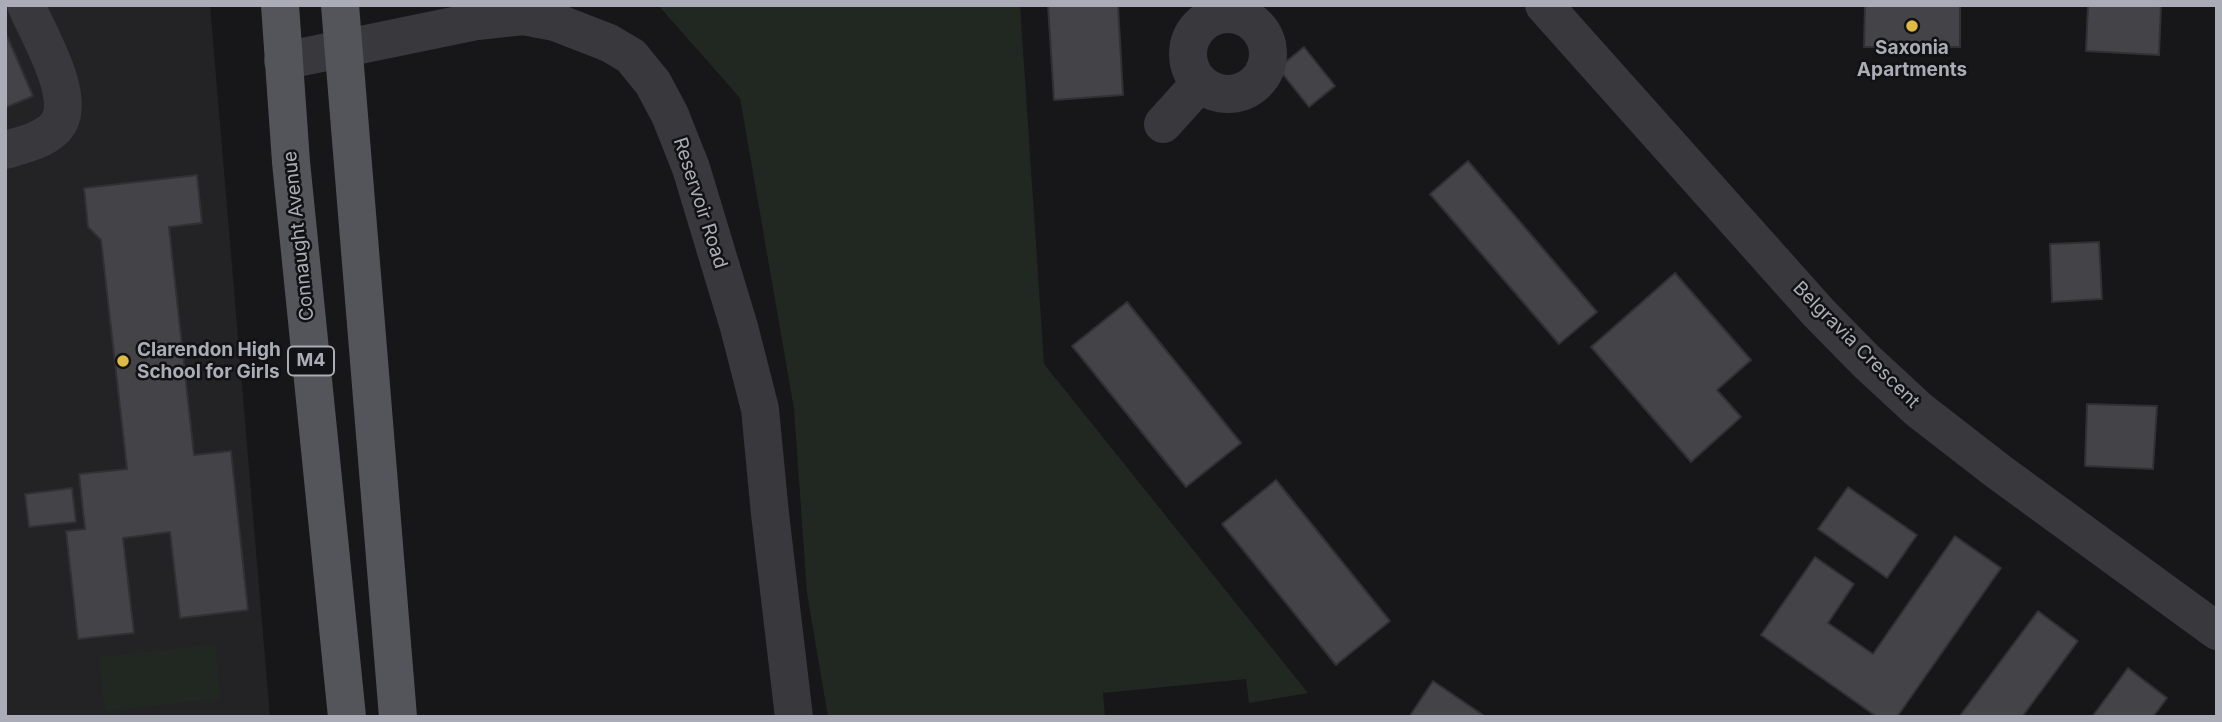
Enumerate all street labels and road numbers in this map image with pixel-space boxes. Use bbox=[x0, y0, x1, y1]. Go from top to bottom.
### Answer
street label: Reservoir Road bbox=[668, 135, 732, 271]
street label: Connaught Avenue bbox=[279, 150, 319, 322]
street label: Belgravia Crescent bbox=[1788, 277, 1924, 413]
road number: M4 bbox=[288, 346, 334, 376]

